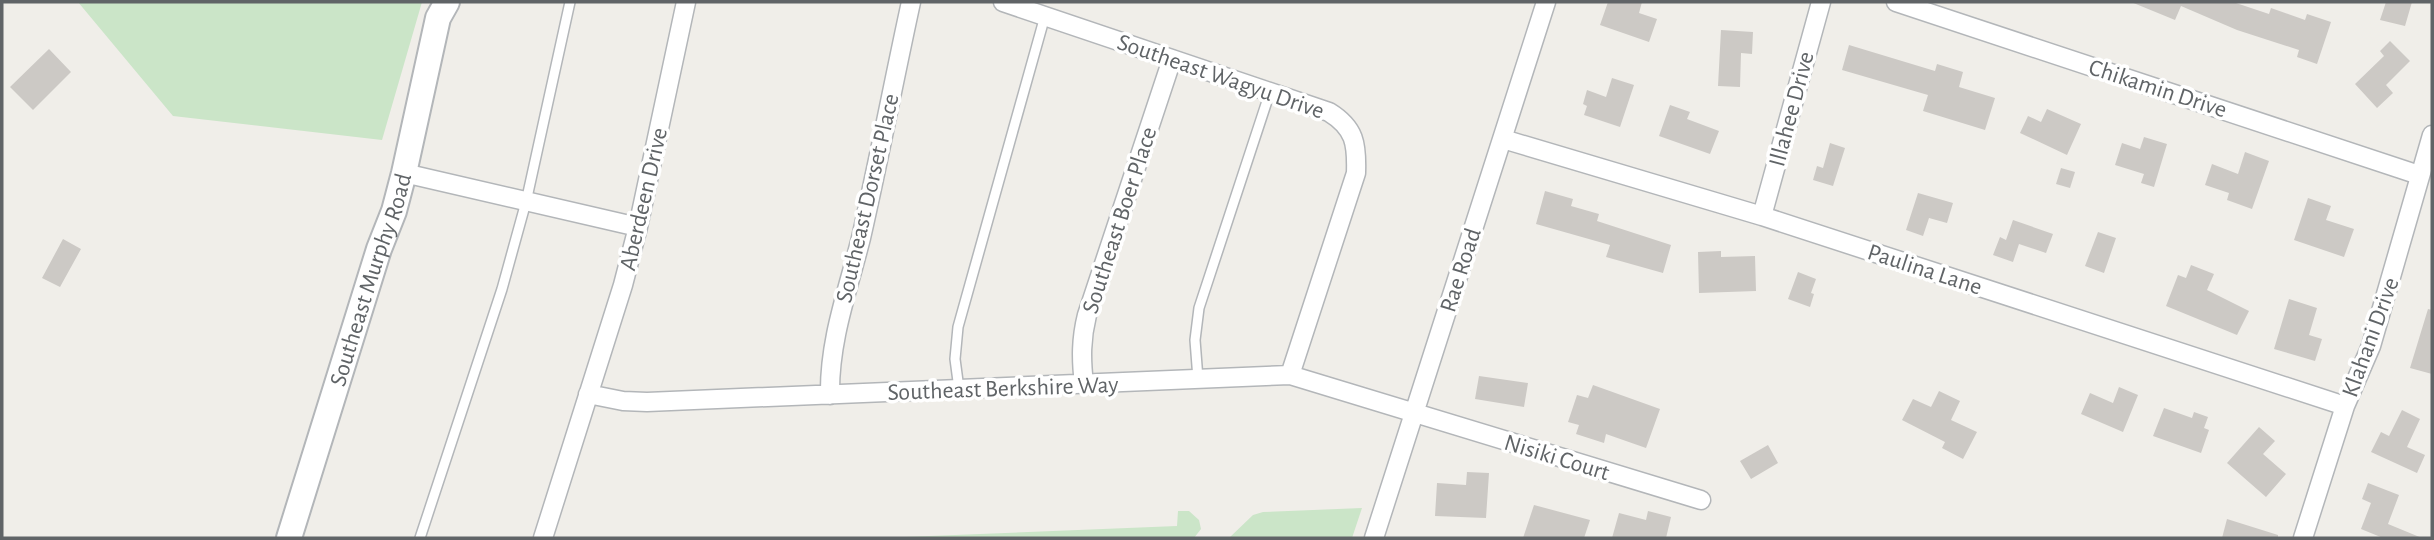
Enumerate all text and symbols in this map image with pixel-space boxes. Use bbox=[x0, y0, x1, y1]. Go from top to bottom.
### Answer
street label: Southeast Wagyu Drive bbox=[1114, 30, 1327, 124]
street label: Illahee Drive bbox=[1765, 49, 1819, 169]
street label: Chikamin Drive bbox=[2086, 55, 2230, 123]
street label: Southeast Dorset Place bbox=[832, 91, 904, 305]
street label: Southeast Boer Place bbox=[1078, 124, 1161, 317]
street label: Aberdeen Drive bbox=[616, 125, 672, 273]
street label: Southeast Murphy Road bbox=[326, 171, 416, 389]
street label: Rae Road bbox=[1436, 225, 1486, 315]
street label: Paulina Lane bbox=[1865, 240, 1985, 300]
street label: Klahani Drive bbox=[2338, 274, 2404, 400]
street label: Southeast Berkshire Way bbox=[887, 373, 1119, 405]
street label: Nisiki Court bbox=[1501, 431, 1613, 485]

